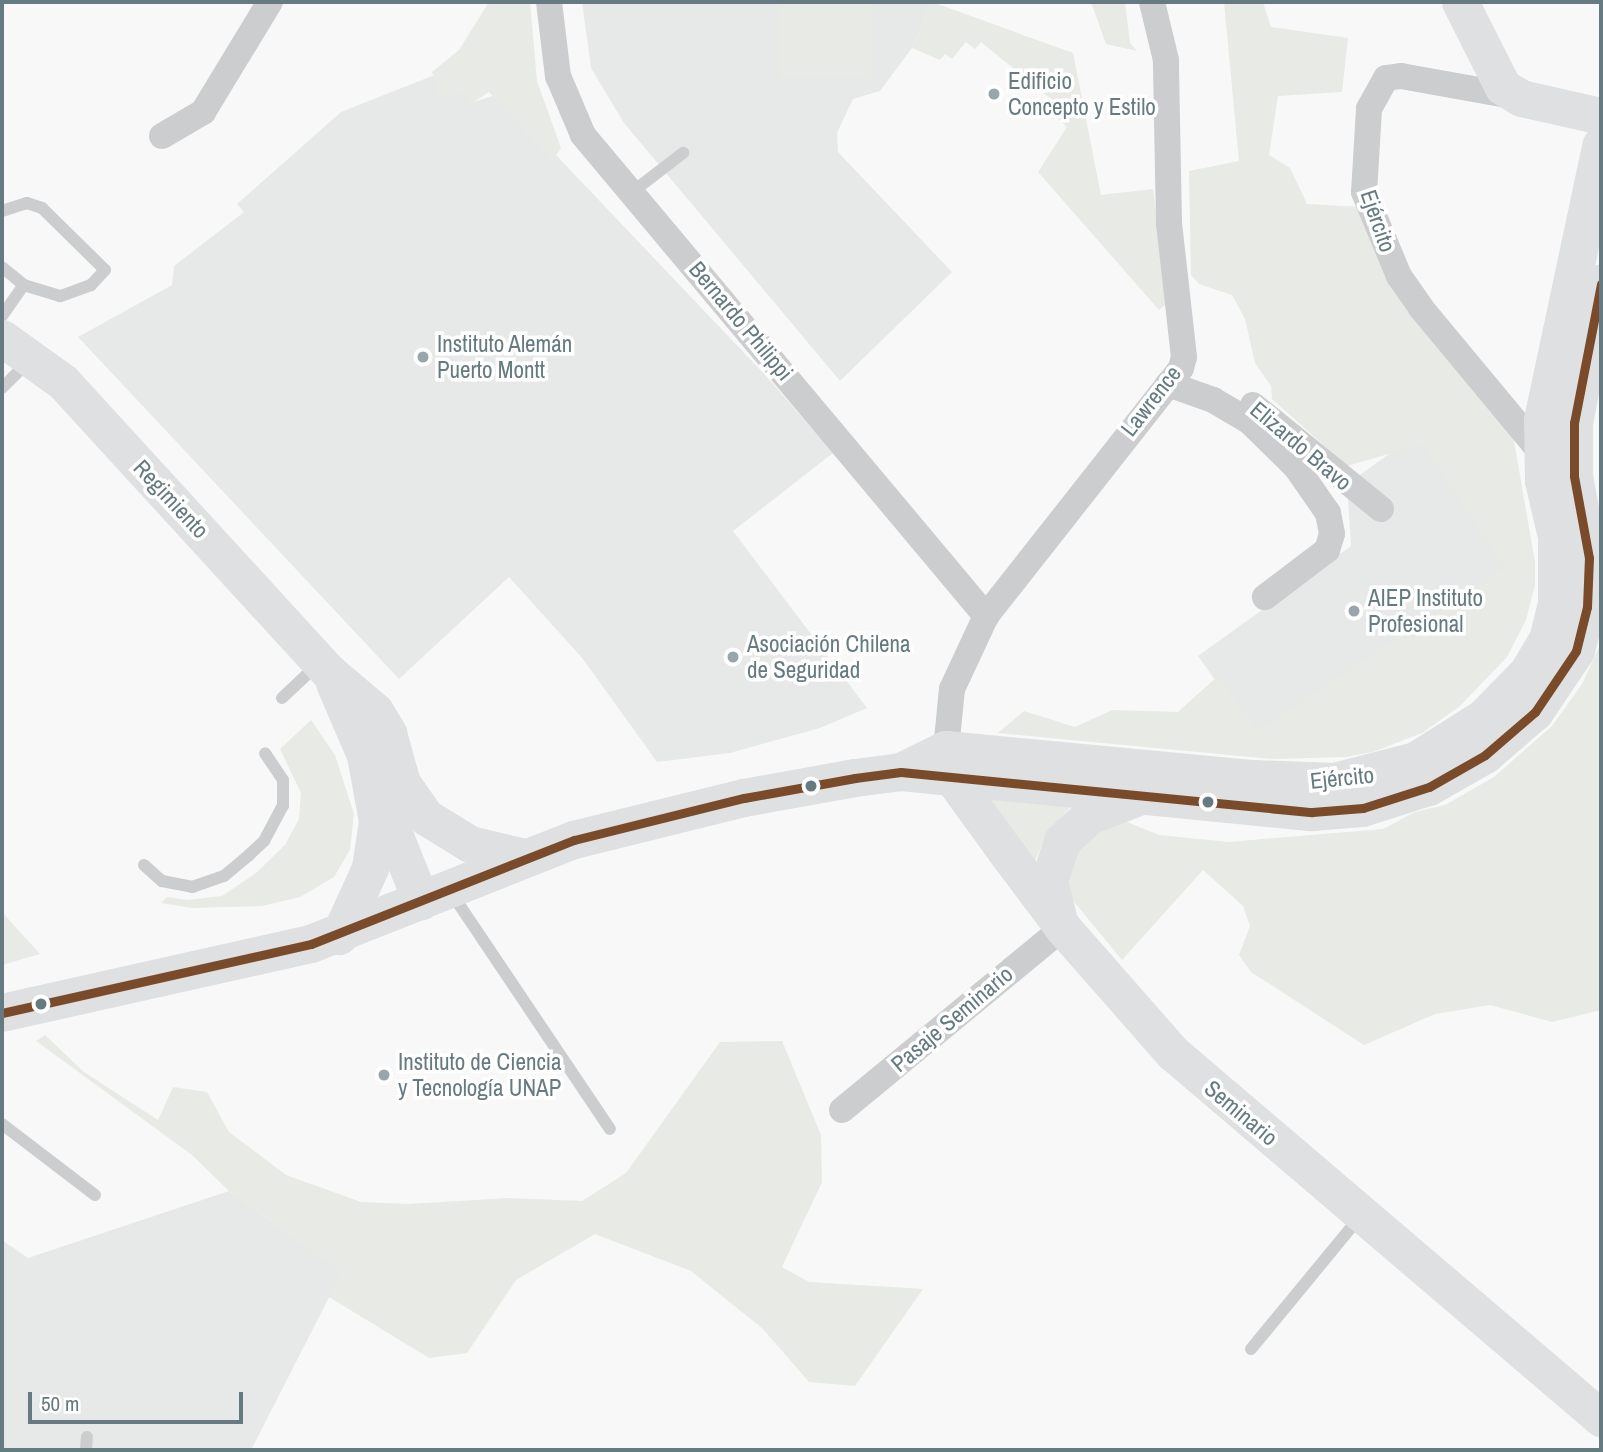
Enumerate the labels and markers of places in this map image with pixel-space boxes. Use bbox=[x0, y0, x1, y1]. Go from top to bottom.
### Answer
place label: Edificio Concepto y Estilo bbox=[1008, 67, 1156, 121]
marker: Edificio Concepto y Estilo bbox=[986, 86, 1002, 102]
place label: Instituto Alemán Puerto Montt bbox=[437, 330, 573, 384]
marker: Instituto Alemán Puerto Montt bbox=[415, 349, 431, 365]
place label: AIEP Instituto Profesional bbox=[1368, 584, 1483, 638]
marker: AIEP Instituto Profesional bbox=[1346, 603, 1362, 619]
place label: Asociación Chilena de Seguridad bbox=[747, 630, 911, 684]
marker: Asociación Chilena de Seguridad bbox=[725, 649, 741, 665]
unlabelled marker bbox=[804, 779, 818, 793]
unlabelled marker bbox=[1201, 795, 1215, 809]
unlabelled marker bbox=[34, 997, 48, 1011]
place label: Instituto de Ciencia y Tecnología UNAP bbox=[398, 1048, 562, 1102]
marker: Instituto de Ciencia y Tecnología UNAP bbox=[376, 1067, 392, 1083]

